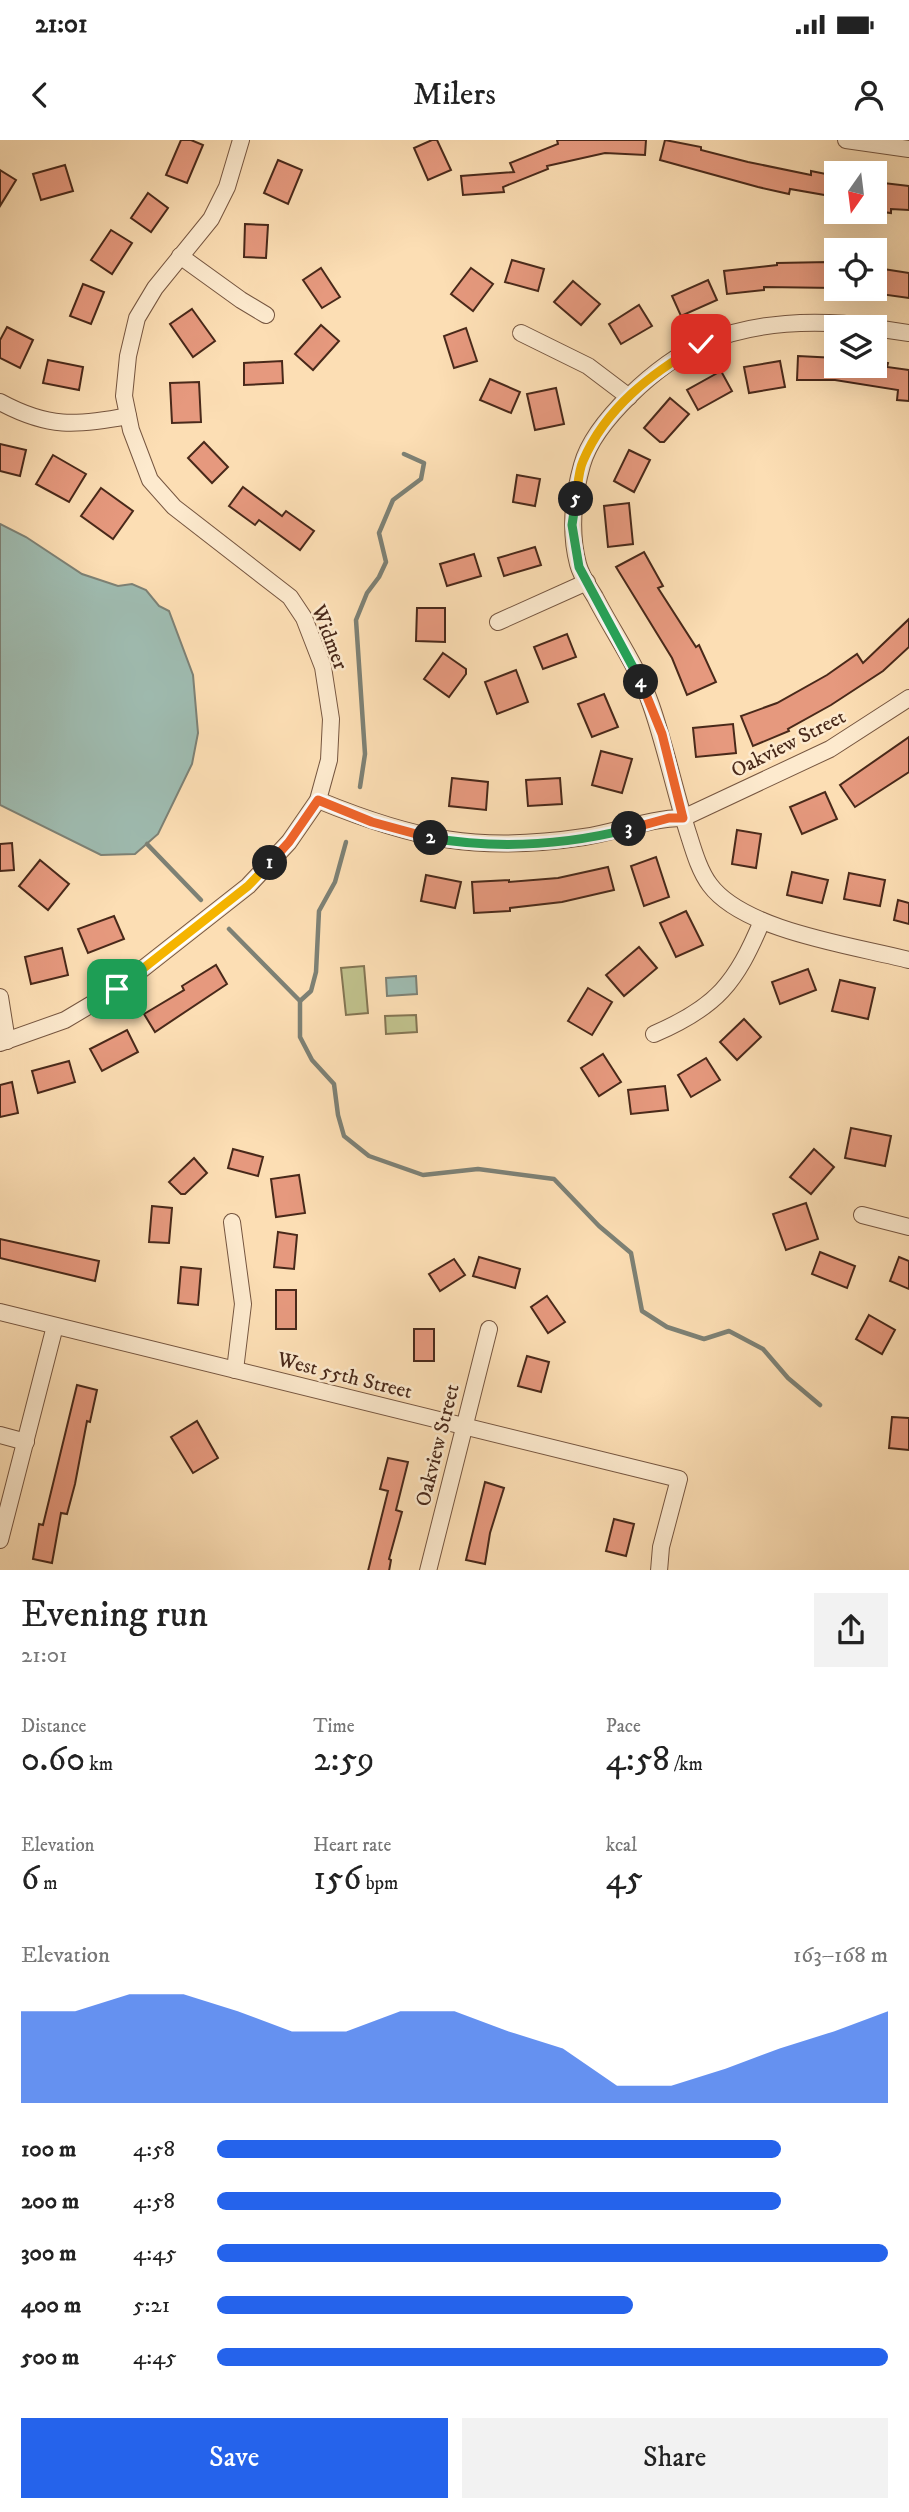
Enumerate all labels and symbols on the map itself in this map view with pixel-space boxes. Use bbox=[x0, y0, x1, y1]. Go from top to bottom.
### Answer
north arrow bbox=[824, 161, 887, 224]
pin bbox=[671, 314, 731, 374]
pin: 5 bbox=[558, 482, 594, 516]
street label: Widmer bbox=[305, 600, 353, 674]
pin: 4 bbox=[624, 664, 658, 700]
street label: Oakview Street bbox=[727, 704, 850, 784]
pin: 3 bbox=[612, 812, 646, 846]
pin: 2 bbox=[414, 820, 448, 856]
pin: 1 bbox=[252, 846, 288, 880]
pin bbox=[87, 959, 147, 1019]
street label: West 55th Street bbox=[274, 1346, 415, 1405]
street label: Oakview Street bbox=[410, 1381, 466, 1509]

